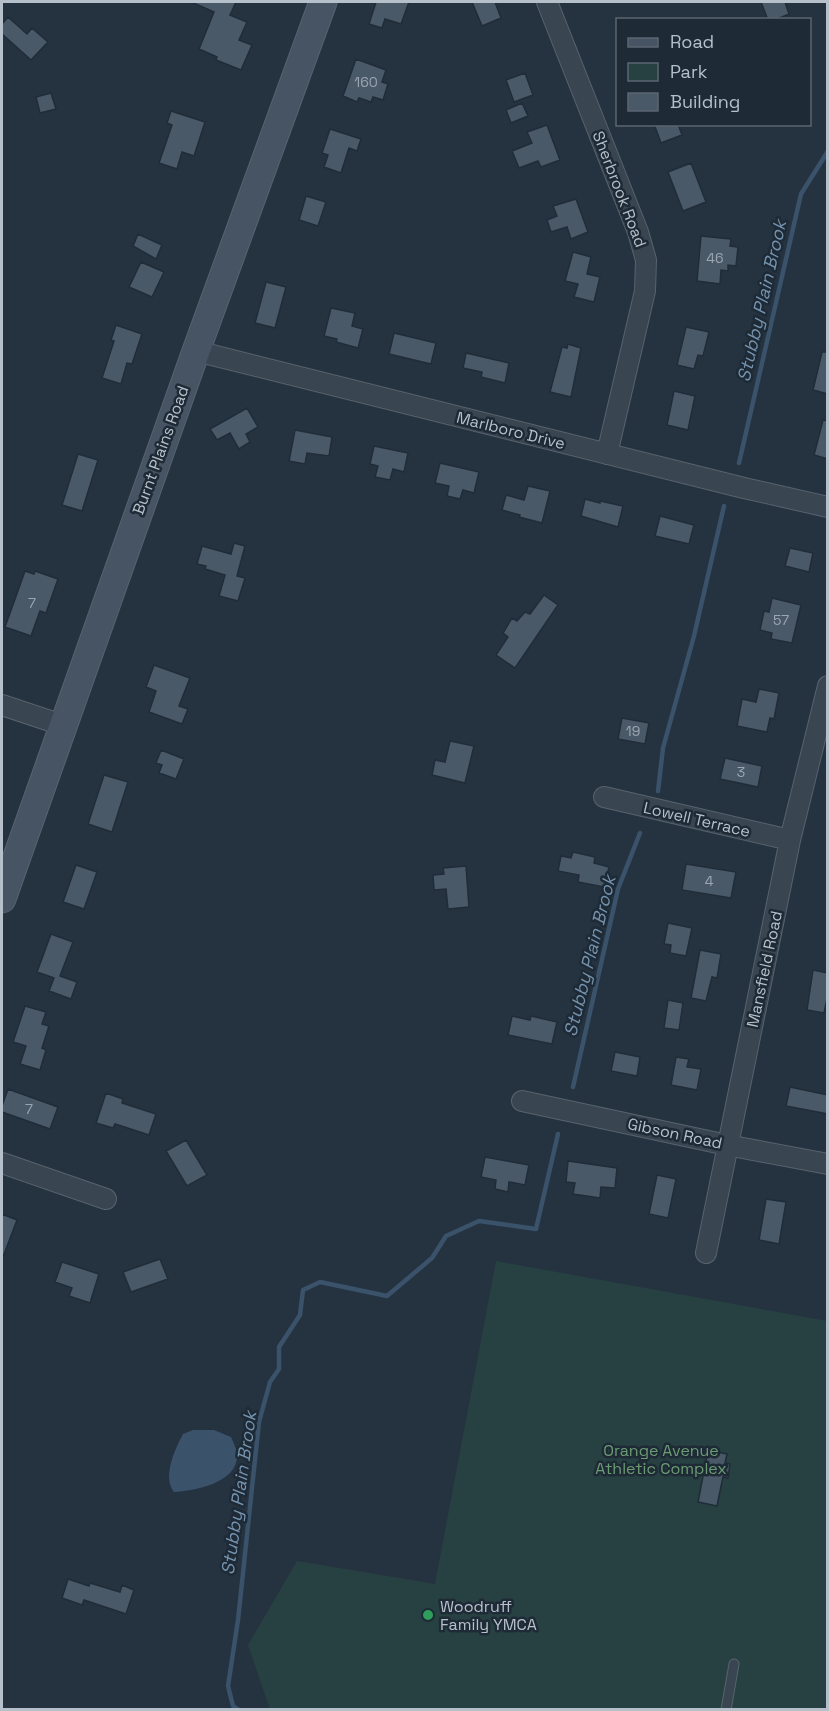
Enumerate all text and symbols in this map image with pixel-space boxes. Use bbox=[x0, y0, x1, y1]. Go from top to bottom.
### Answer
legend bbox=[616, 18, 811, 126]
text: Road bbox=[670, 30, 714, 53]
text: Park bbox=[670, 60, 708, 83]
house number: 160 bbox=[354, 73, 378, 91]
text: Building bbox=[670, 90, 740, 113]
street label: Sherbrook Road bbox=[588, 128, 651, 250]
water label: Stubby Plain Brook bbox=[732, 216, 792, 384]
house number: 46 bbox=[706, 249, 724, 267]
street label: Burnt Plains Road bbox=[127, 383, 194, 518]
street label: Marlboro Drive bbox=[454, 407, 567, 454]
house number: 7 bbox=[28, 594, 36, 612]
house number: 57 bbox=[773, 611, 789, 629]
house number: 19 bbox=[626, 722, 640, 740]
house number: 3 bbox=[737, 763, 745, 781]
street label: Lowell Terrace bbox=[641, 797, 752, 842]
water label: Stubby Plain Brook bbox=[558, 871, 621, 1039]
house number: 4 bbox=[705, 872, 714, 890]
street label: Mansfield Road bbox=[742, 909, 787, 1029]
house number: 7 bbox=[25, 1100, 33, 1118]
street label: Gibson Road bbox=[626, 1113, 724, 1154]
water label: Stubby Plain Brook bbox=[216, 1407, 262, 1576]
park label: Orange Avenue Athletic Complex bbox=[595, 1440, 727, 1479]
place label: Woodruff Family YMCA bbox=[440, 1596, 537, 1635]
marker: Woodruff Family YMCA bbox=[421, 1608, 435, 1622]

